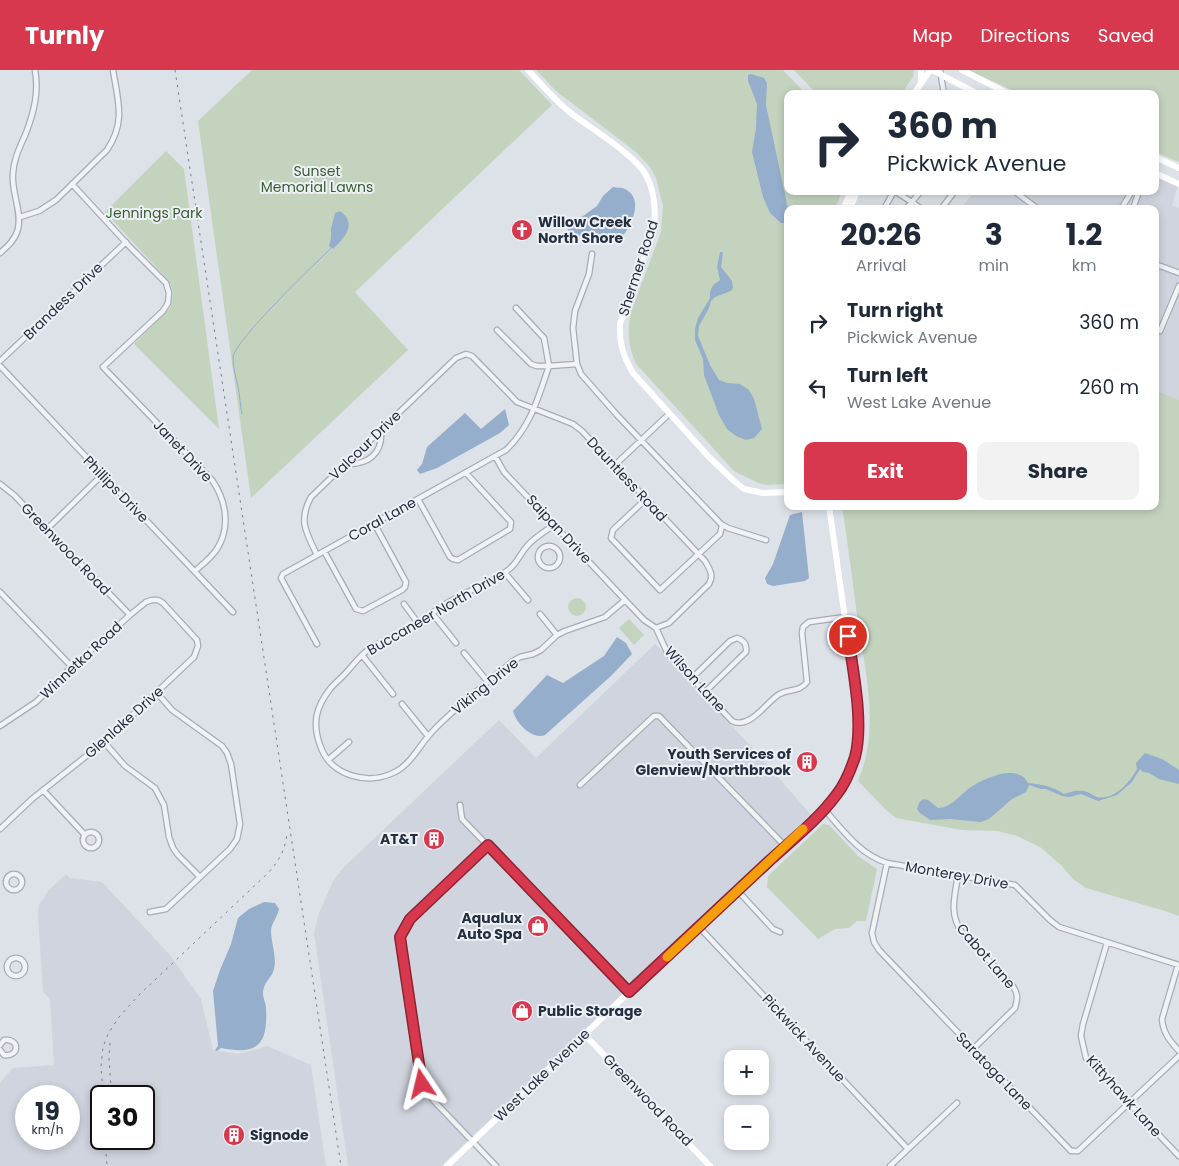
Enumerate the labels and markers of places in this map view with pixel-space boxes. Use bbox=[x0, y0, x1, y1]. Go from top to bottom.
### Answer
place label: Willow Creek North Shore bbox=[538, 212, 632, 248]
church icon: Willow Creek North Shore bbox=[510, 218, 534, 242]
pin bbox=[827, 615, 869, 657]
place label: Youth Services of Glenview/Northbrook bbox=[636, 744, 791, 780]
building icon: Youth Services of Glenview/Northbrook bbox=[795, 750, 819, 774]
building icon: AT&T bbox=[422, 827, 446, 851]
place label: AT&T bbox=[380, 829, 418, 849]
place label: Aqualux Auto Spa bbox=[457, 908, 523, 944]
shop icon: Aqualux Auto Spa bbox=[526, 914, 550, 938]
shop icon: Public Storage bbox=[510, 999, 534, 1023]
place label: Public Storage bbox=[538, 1001, 643, 1021]
building icon: Signode bbox=[222, 1123, 246, 1147]
place label: Signode bbox=[250, 1125, 309, 1145]

